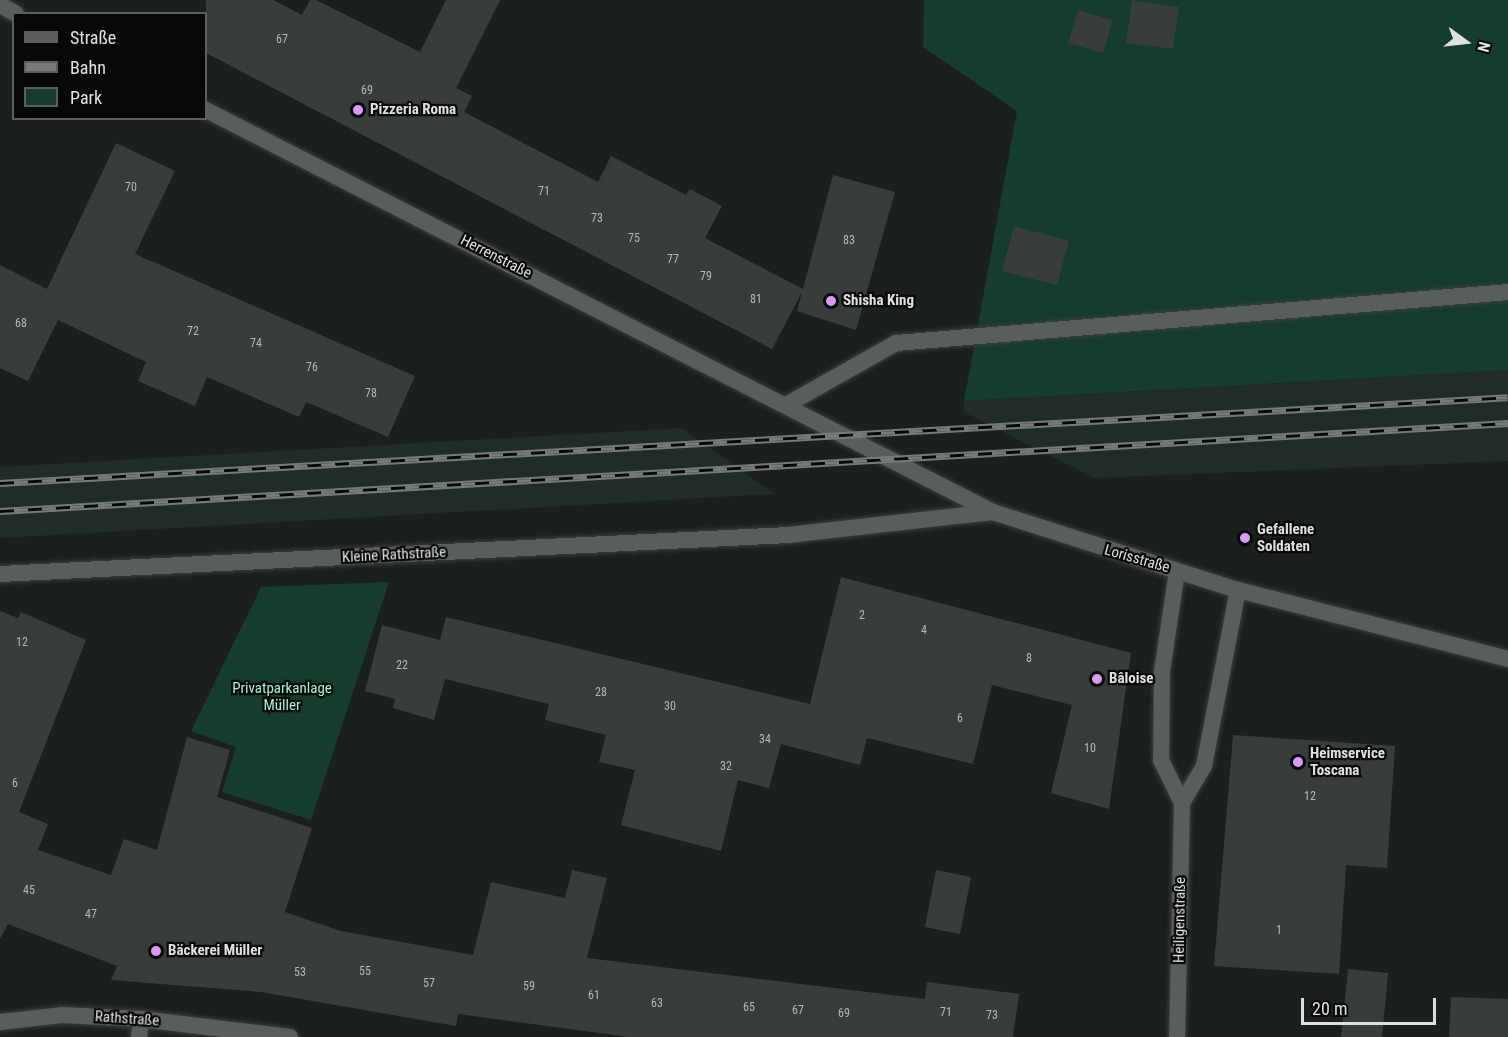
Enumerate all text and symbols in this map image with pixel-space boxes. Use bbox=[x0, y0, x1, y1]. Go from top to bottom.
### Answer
legend bbox=[12, 12, 207, 120]
north arrow bbox=[1436, 12, 1496, 72]
text: Straße bbox=[70, 27, 116, 48]
house number: 67 bbox=[276, 33, 288, 47]
text: N bbox=[1473, 40, 1494, 54]
text: Bahn bbox=[70, 57, 106, 78]
house number: 69 bbox=[361, 84, 373, 98]
text: Park bbox=[70, 87, 102, 108]
place label: Pizzeria Roma bbox=[370, 101, 456, 119]
marker: Pizzeria Roma bbox=[351, 103, 365, 117]
house number: 70 bbox=[125, 181, 137, 195]
house number: 71 bbox=[538, 185, 550, 199]
house number: 73 bbox=[591, 212, 603, 226]
street label: Herrenstraße bbox=[458, 231, 534, 283]
house number: 75 bbox=[628, 232, 640, 246]
house number: 83 bbox=[843, 234, 855, 248]
house number: 77 bbox=[667, 253, 679, 267]
house number: 79 bbox=[700, 270, 712, 284]
place label: Shisha King bbox=[843, 292, 914, 310]
house number: 81 bbox=[750, 293, 762, 307]
marker: Shisha King bbox=[824, 294, 838, 308]
house number: 68 bbox=[15, 317, 27, 331]
house number: 72 bbox=[187, 325, 199, 339]
house number: 74 bbox=[250, 337, 262, 351]
house number: 76 bbox=[306, 361, 318, 375]
house number: 78 bbox=[365, 387, 377, 401]
place label: Gefallene Soldaten bbox=[1257, 520, 1314, 555]
marker: Gefallene Soldaten bbox=[1238, 531, 1252, 545]
street label: Lorisstraße bbox=[1102, 541, 1172, 577]
street label: Kleine Rathstraße bbox=[341, 543, 447, 567]
house number: 2 bbox=[859, 609, 865, 623]
house number: 4 bbox=[921, 624, 927, 638]
house number: 12 bbox=[16, 636, 28, 650]
house number: 8 bbox=[1026, 652, 1032, 666]
house number: 22 bbox=[396, 659, 408, 673]
place label: Bâloise bbox=[1109, 670, 1153, 688]
marker: Bâloise bbox=[1090, 672, 1104, 686]
park label: Privatparkanlage Müller bbox=[232, 679, 332, 714]
house number: 28 bbox=[595, 686, 607, 700]
house number: 30 bbox=[664, 700, 676, 714]
house number: 6 bbox=[957, 712, 963, 726]
house number: 34 bbox=[759, 733, 771, 747]
house number: 10 bbox=[1084, 742, 1096, 756]
place label: Heimservice Toscana bbox=[1310, 744, 1385, 779]
marker: Heimservice Toscana bbox=[1291, 755, 1305, 769]
house number: 32 bbox=[720, 760, 732, 774]
house number: 6 bbox=[12, 777, 18, 791]
house number: 12 bbox=[1304, 790, 1316, 804]
street label: Heiligenstraße bbox=[1170, 877, 1190, 963]
house number: 45 bbox=[23, 884, 35, 898]
house number: 47 bbox=[85, 908, 97, 922]
house number: 1 bbox=[1276, 924, 1282, 938]
place label: Bäckerei Müller bbox=[168, 942, 262, 960]
marker: Bäckerei Müller bbox=[149, 944, 163, 958]
house number: 55 bbox=[359, 965, 371, 979]
house number: 53 bbox=[294, 966, 306, 980]
house number: 57 bbox=[423, 977, 435, 991]
house number: 59 bbox=[523, 980, 535, 994]
scale bar bbox=[1304, 986, 1439, 1024]
house number: 61 bbox=[588, 989, 600, 1003]
house number: 63 bbox=[651, 997, 663, 1011]
text: 20 m bbox=[1312, 998, 1347, 1019]
house number: 65 bbox=[743, 1001, 755, 1015]
house number: 67 bbox=[792, 1004, 804, 1018]
house number: 71 bbox=[940, 1006, 952, 1020]
house number: 69 bbox=[838, 1007, 850, 1021]
street label: Rathstraße bbox=[94, 1008, 160, 1030]
house number: 73 bbox=[986, 1009, 998, 1023]

